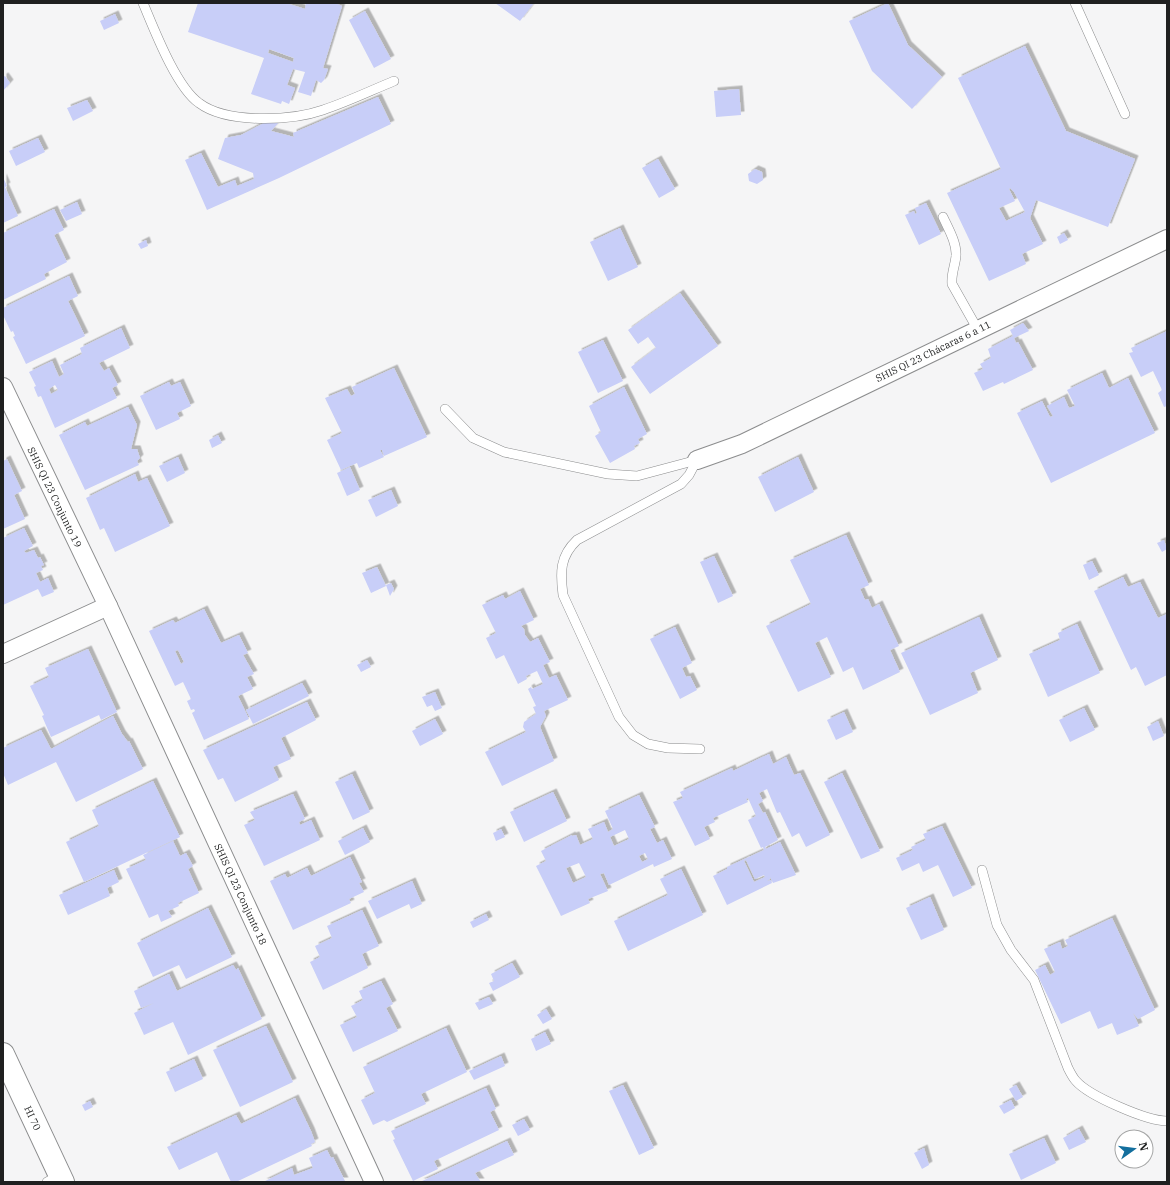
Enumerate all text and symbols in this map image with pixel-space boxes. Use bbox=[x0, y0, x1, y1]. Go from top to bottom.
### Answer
street label: SHIS QI 23 Chácaras 6 a 11 bbox=[873, 318, 993, 385]
street label: SHIS QI 23 Conjunto 19 bbox=[25, 445, 85, 550]
street label: SHIS QI 23 Conjunto 18 bbox=[211, 842, 270, 947]
street label: HI 70 bbox=[21, 1104, 44, 1133]
north arrow bbox=[1114, 1129, 1154, 1169]
text: N bbox=[1136, 1141, 1152, 1153]

